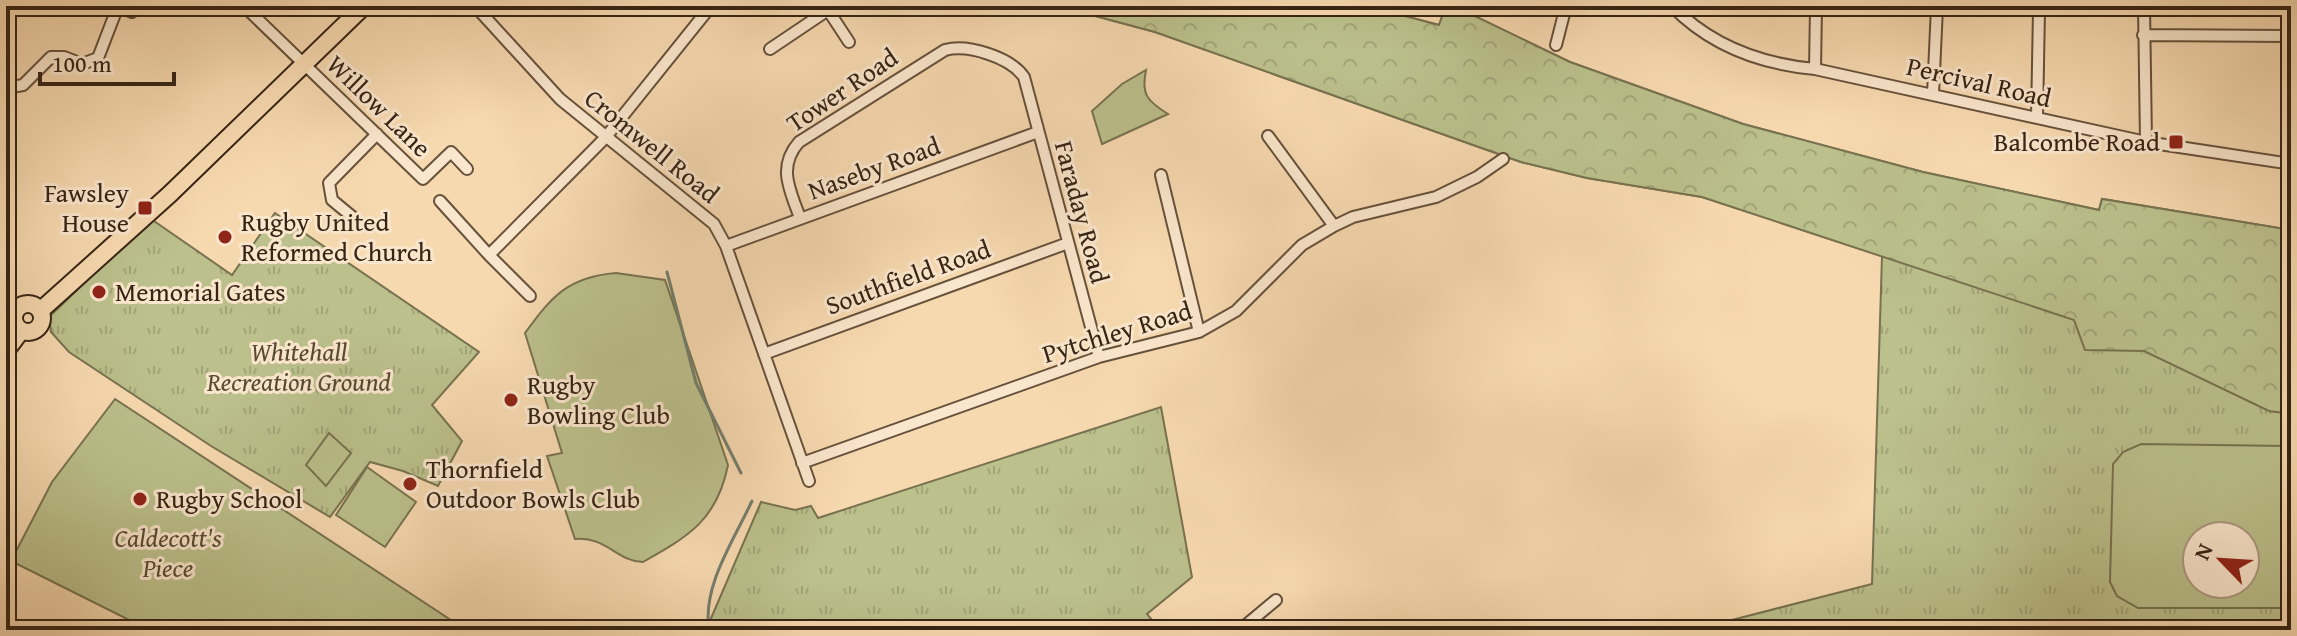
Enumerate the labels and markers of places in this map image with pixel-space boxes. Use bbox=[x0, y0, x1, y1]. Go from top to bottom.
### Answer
place label: Balcombe Road bbox=[1994, 122, 2160, 161]
marker: Balcombe Road bbox=[2167, 133, 2185, 151]
place label: Fawsley House bbox=[44, 173, 129, 242]
marker: Fawsley House bbox=[136, 199, 154, 217]
place label: Rugby United Reformed Church bbox=[241, 202, 433, 271]
marker: Rugby United Reformed Church bbox=[216, 228, 234, 246]
place label: Memorial Gates bbox=[115, 272, 286, 311]
marker: Memorial Gates bbox=[90, 283, 108, 301]
place label: Rugby Bowling Club bbox=[527, 365, 670, 434]
marker: Rugby Bowling Club bbox=[502, 391, 520, 409]
place label: Thornfield Outdoor Bowls Club bbox=[426, 449, 640, 518]
marker: Thornfield Outdoor Bowls Club bbox=[401, 475, 419, 493]
place label: Rugby School bbox=[156, 479, 302, 518]
marker: Rugby School bbox=[131, 490, 149, 508]

